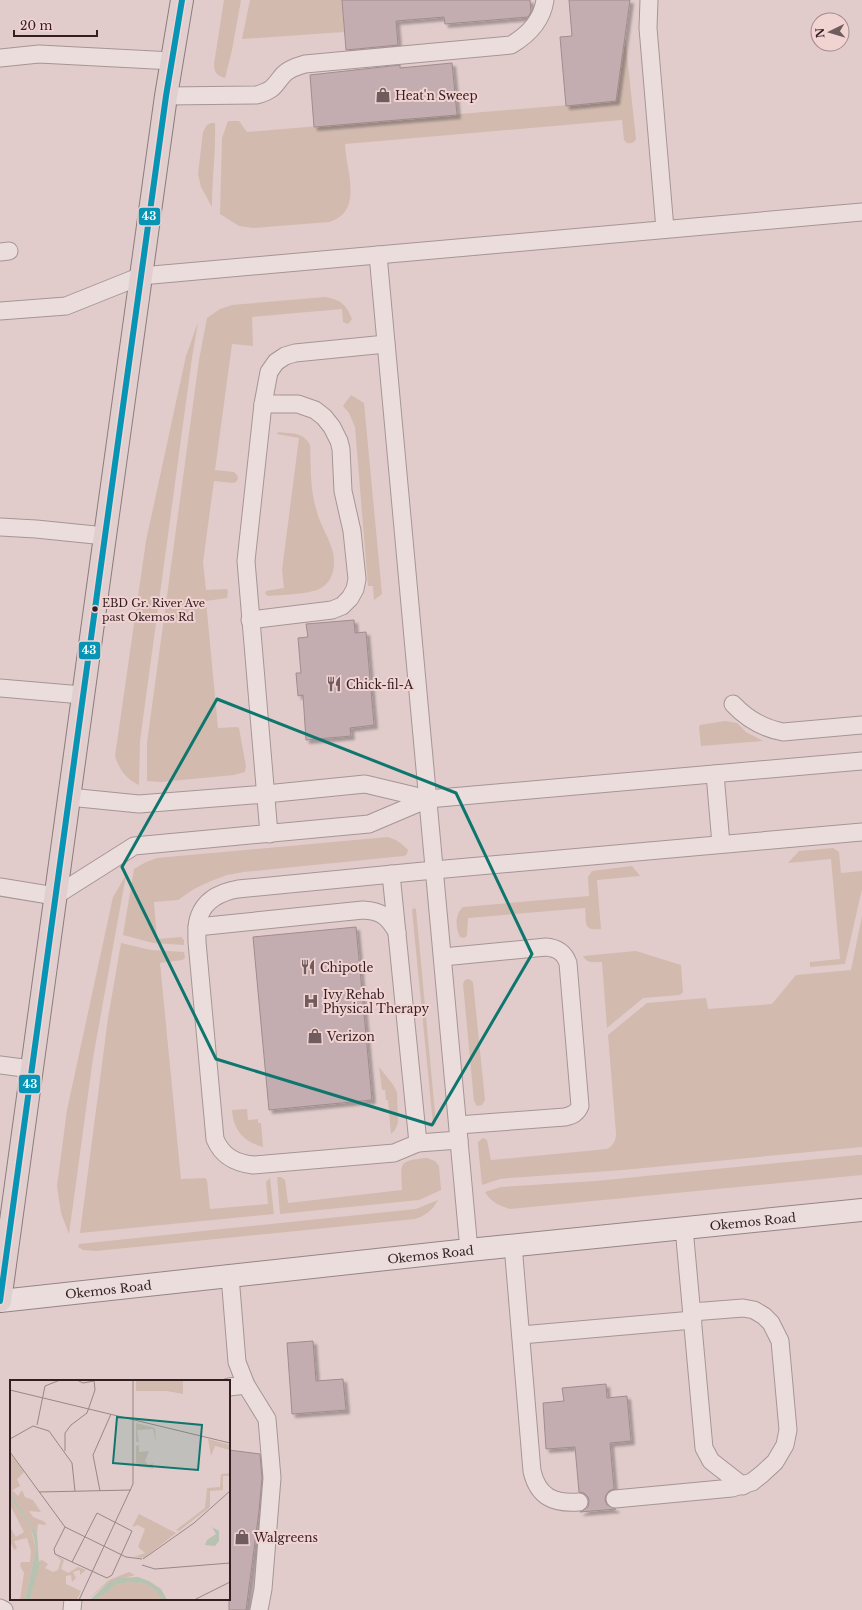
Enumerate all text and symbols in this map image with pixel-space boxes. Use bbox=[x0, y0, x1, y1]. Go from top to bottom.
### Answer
scale bar bbox=[14, 12, 97, 38]
north arrow bbox=[810, 12, 850, 52]
text: 20 m bbox=[20, 18, 52, 33]
text: N bbox=[813, 26, 827, 39]
shop icon: Heat'n Sweep bbox=[374, 86, 392, 104]
place label: Heat'n Sweep bbox=[395, 88, 478, 103]
line badge: 43 bbox=[138, 207, 161, 226]
text: 43 bbox=[142, 209, 156, 223]
place label: EBD Gr. River Ave past Okemos Rd bbox=[102, 596, 205, 624]
marker: EBD Gr. River Ave past Okemos Rd bbox=[90, 604, 100, 614]
line badge: 43 bbox=[78, 641, 101, 660]
text: 43 bbox=[82, 643, 96, 657]
restaurant icon: Chick-fil-A bbox=[325, 675, 343, 693]
place label: Chick-fil-A bbox=[346, 677, 414, 692]
restaurant icon: Chipotle bbox=[299, 958, 317, 976]
place label: Chipotle bbox=[320, 960, 373, 975]
place label: Ivy Rehab Physical Therapy bbox=[323, 987, 429, 1016]
hospital icon: Ivy Rehab Physical Therapy bbox=[302, 992, 320, 1010]
shop icon: Verizon bbox=[306, 1027, 324, 1045]
place label: Verizon bbox=[326, 1029, 375, 1044]
line badge: 43 bbox=[18, 1074, 41, 1094]
text: 43 bbox=[23, 1077, 37, 1091]
street label: Okemos Road bbox=[709, 1209, 797, 1233]
street label: Okemos Road bbox=[387, 1242, 474, 1266]
street label: Okemos Road bbox=[64, 1277, 152, 1301]
inset map bbox=[10, 1380, 230, 1600]
shop icon: Walgreens bbox=[233, 1528, 251, 1546]
place label: Walgreens bbox=[253, 1530, 318, 1545]

